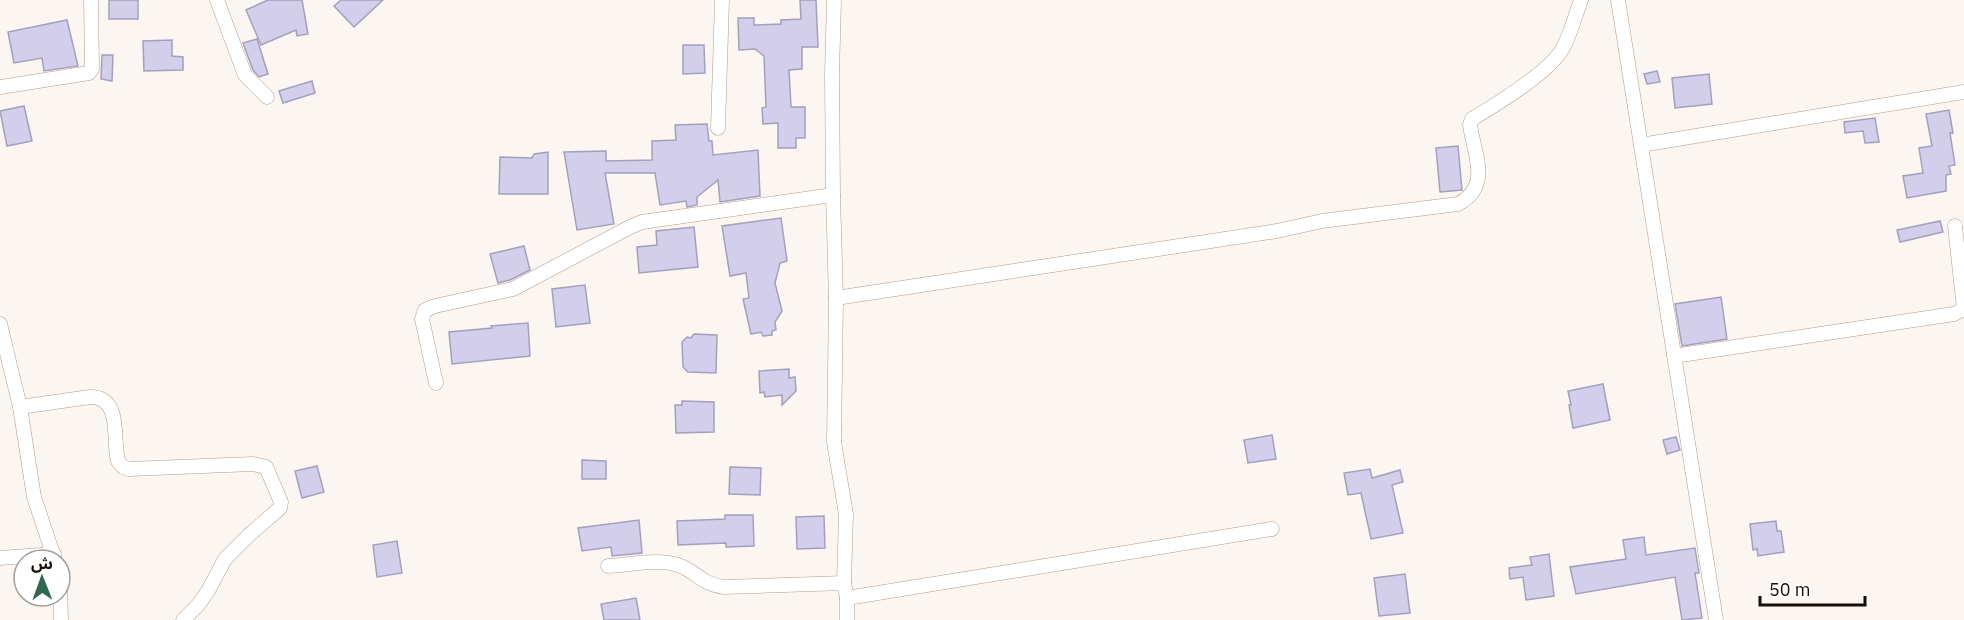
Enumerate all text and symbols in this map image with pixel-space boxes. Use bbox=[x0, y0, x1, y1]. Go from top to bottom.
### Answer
north arrow bbox=[12, 548, 72, 608]
text: ش bbox=[31, 553, 53, 573]
scale bar bbox=[1760, 569, 1865, 607]
text: 50 m bbox=[1769, 578, 1811, 601]

